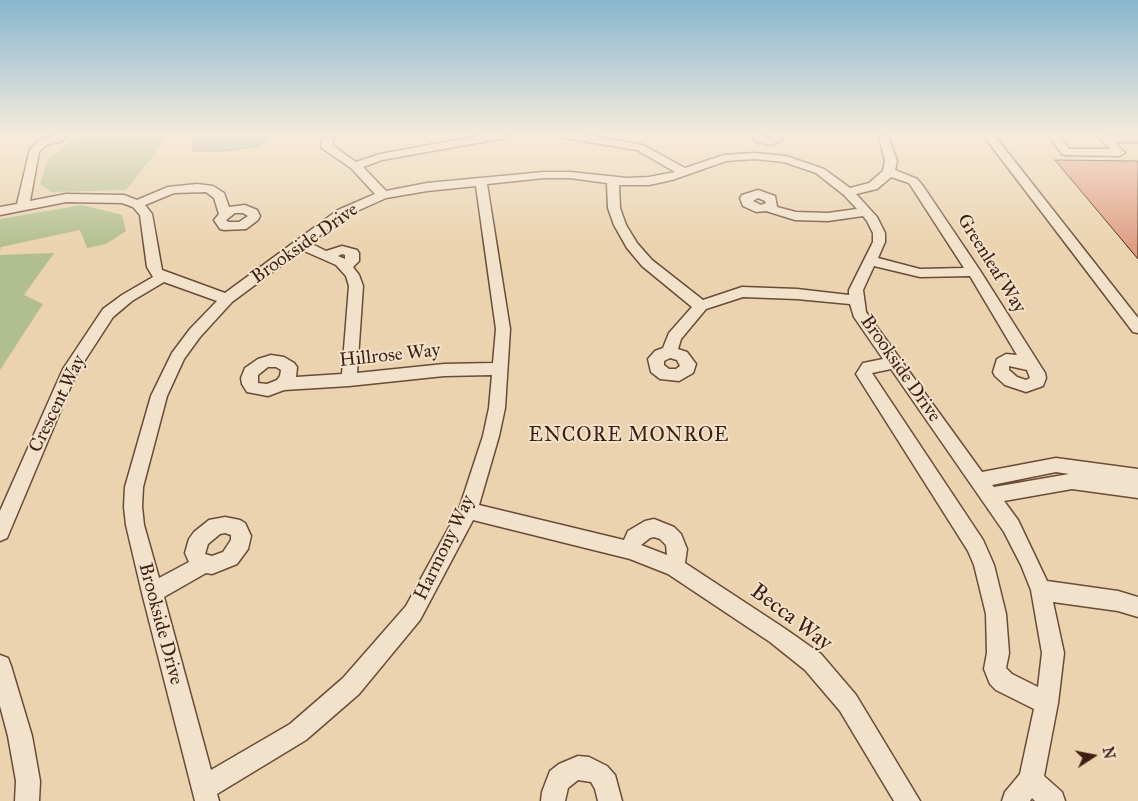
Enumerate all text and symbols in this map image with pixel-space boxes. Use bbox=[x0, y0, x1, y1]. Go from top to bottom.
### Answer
street label: Brookside Drive bbox=[247, 199, 363, 289]
street label: Greenleaf Way bbox=[952, 210, 1030, 318]
street label: Brookside Drive bbox=[855, 311, 945, 427]
street label: Hillrose Way bbox=[338, 339, 442, 373]
street label: Crescent Way bbox=[25, 352, 91, 456]
district label: ENCORE MONROE bbox=[527, 424, 731, 448]
street label: Harmony Way bbox=[410, 492, 480, 604]
street label: Brookside Drive bbox=[133, 561, 187, 687]
street label: Becca Way bbox=[745, 579, 837, 657]
north arrow bbox=[1068, 731, 1118, 781]
text: N bbox=[1099, 746, 1118, 760]

